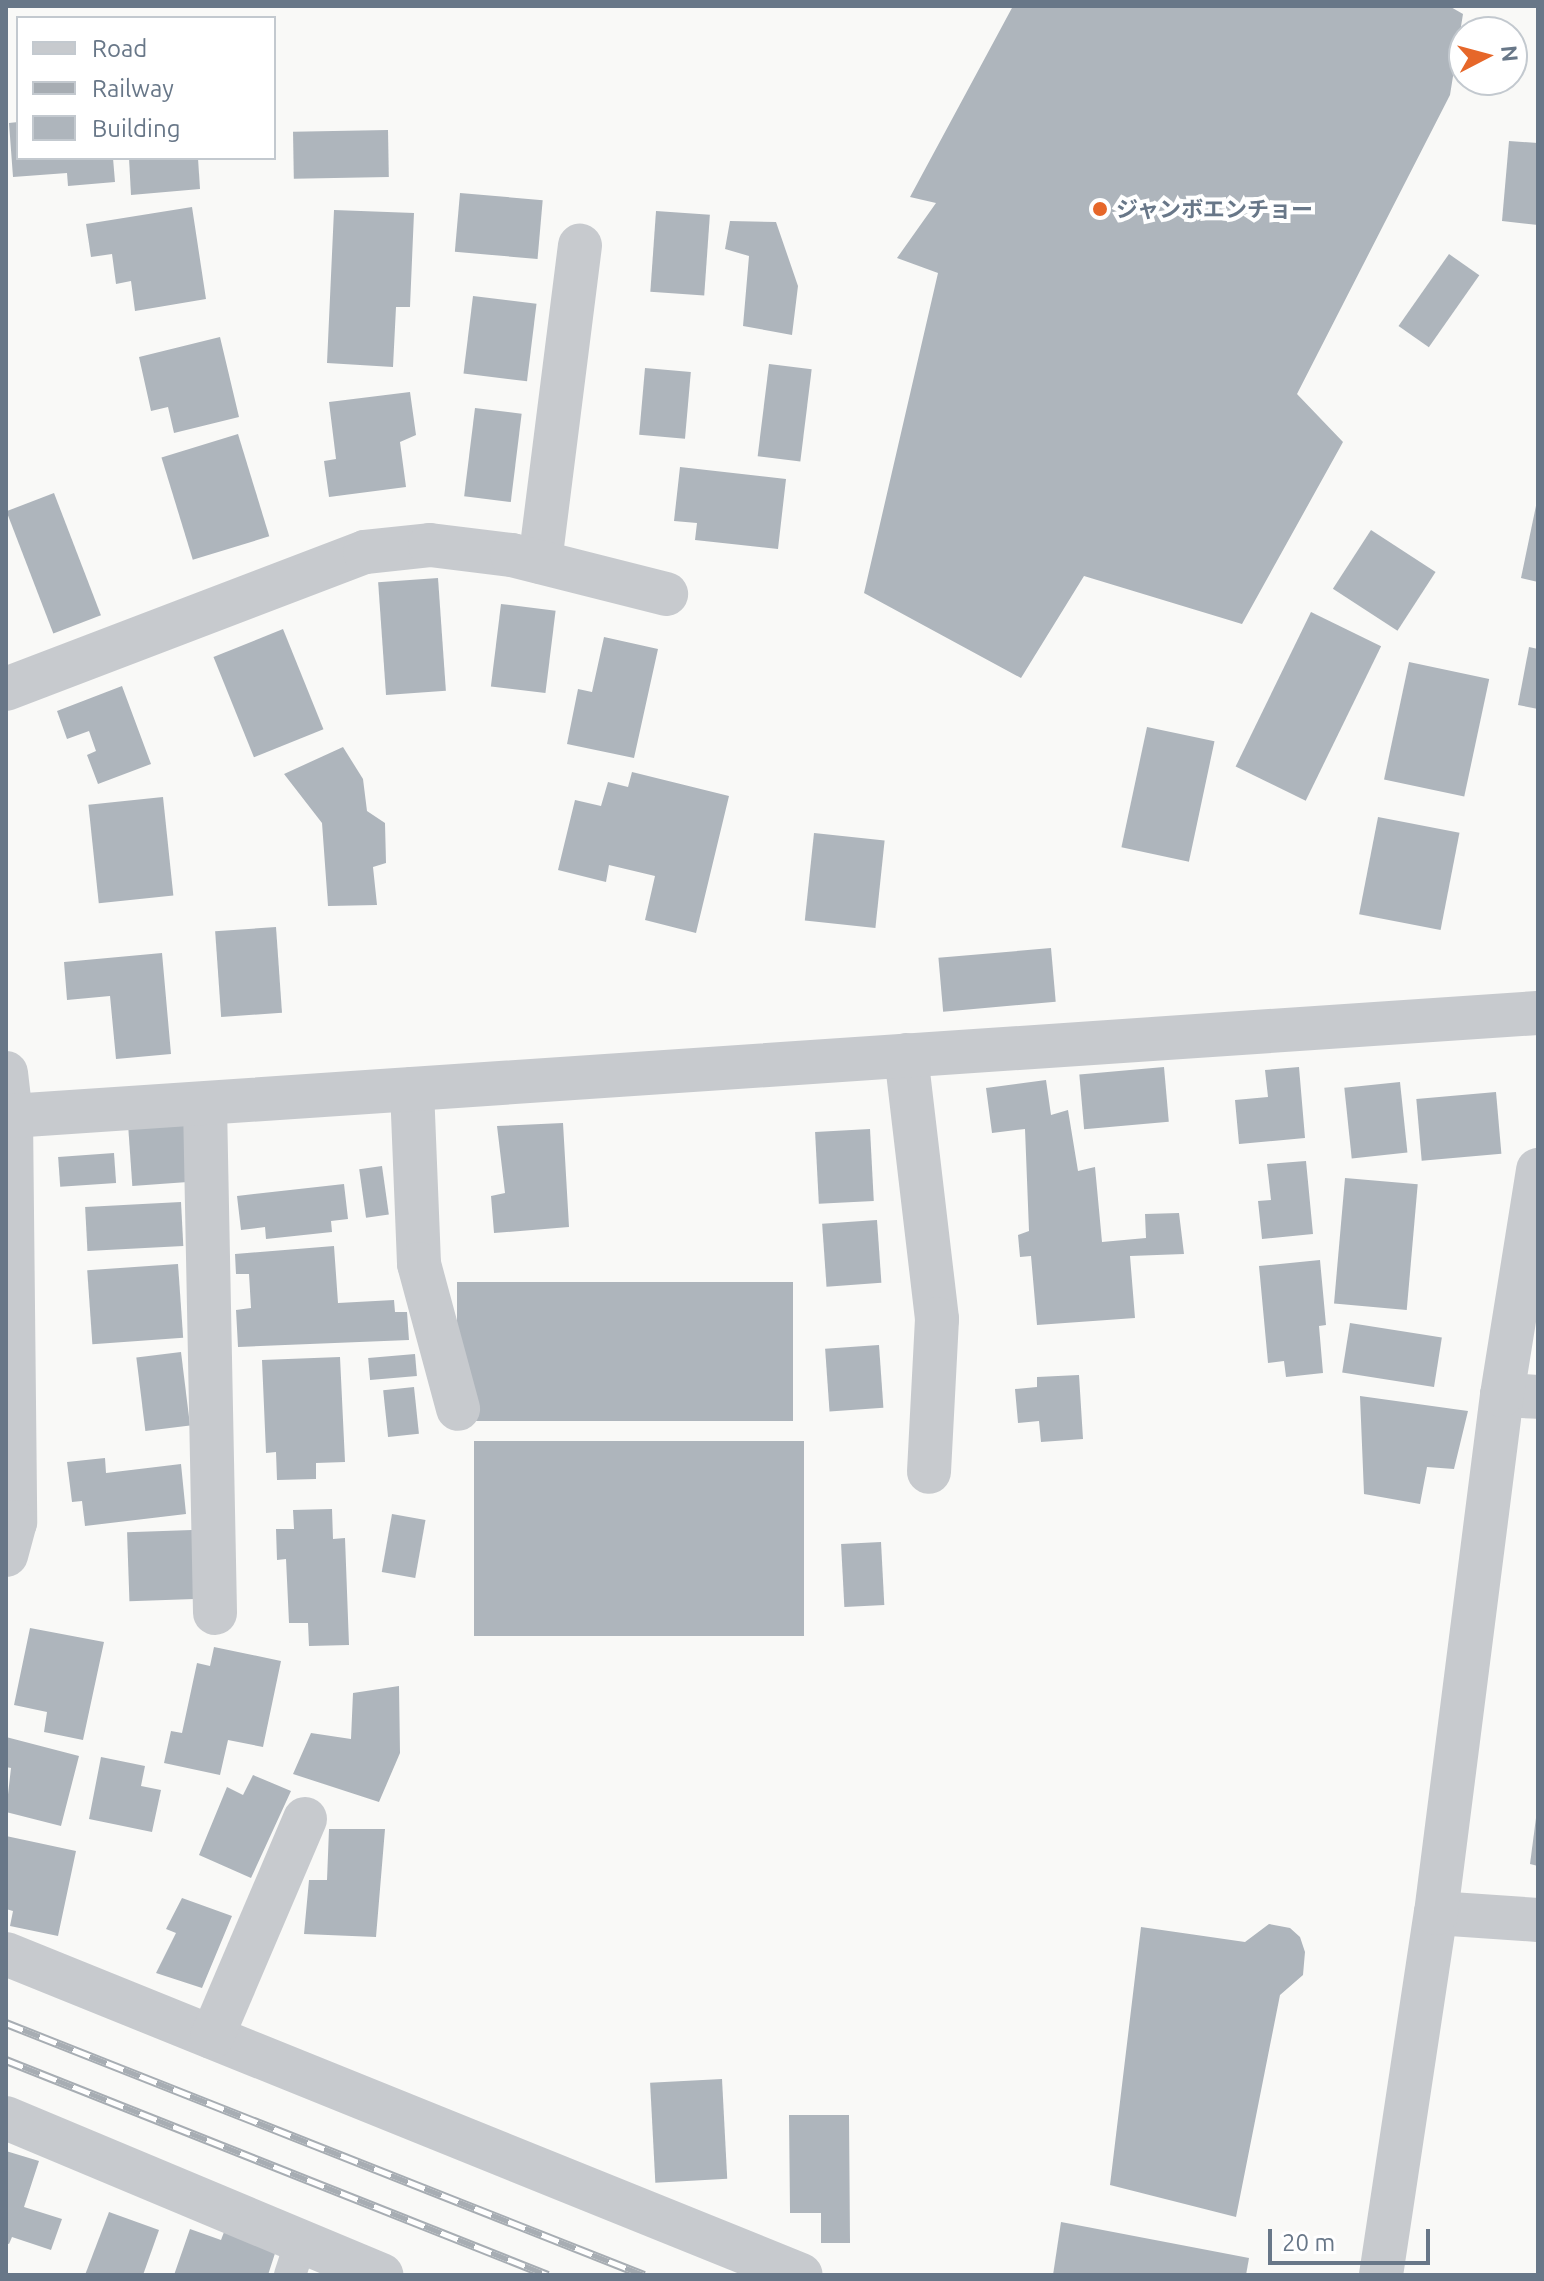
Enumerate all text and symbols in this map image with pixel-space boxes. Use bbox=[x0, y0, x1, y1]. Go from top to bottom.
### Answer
legend bbox=[16, 16, 276, 160]
north arrow bbox=[1448, 16, 1528, 96]
text: Road bbox=[92, 35, 147, 62]
text: N bbox=[1497, 44, 1524, 63]
text: Railway bbox=[92, 75, 174, 102]
text: Building bbox=[92, 115, 180, 142]
place label: ジャンボエンチョー bbox=[1116, 196, 1314, 222]
marker: ジャンボエンチョー bbox=[1091, 200, 1109, 218]
scale bar bbox=[1272, 2213, 1434, 2263]
text: 20 m bbox=[1282, 2229, 1335, 2256]

